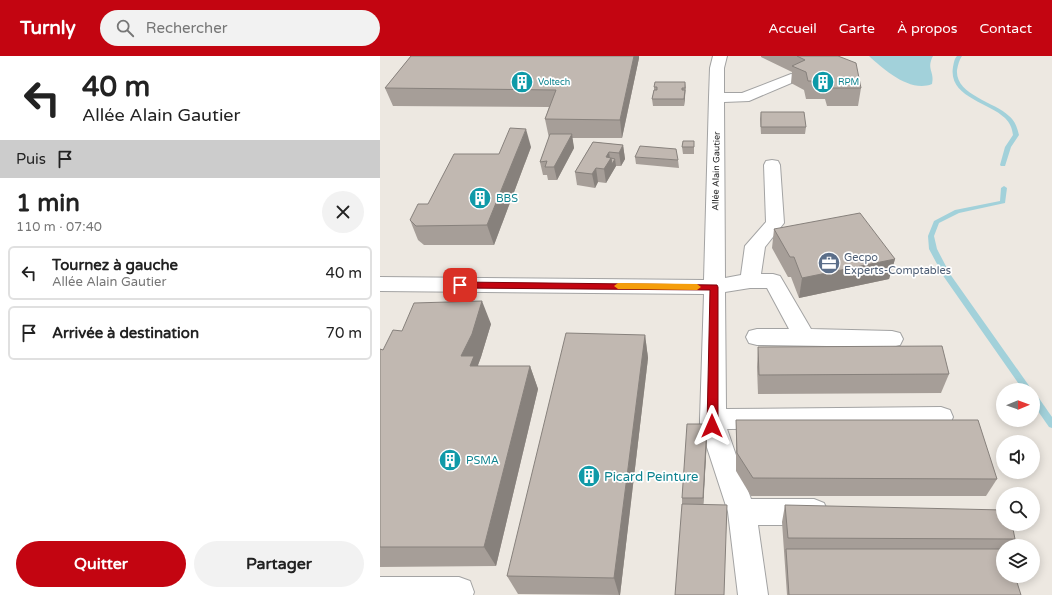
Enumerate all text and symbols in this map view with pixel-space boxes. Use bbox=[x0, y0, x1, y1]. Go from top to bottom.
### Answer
search box bbox=[100, 10, 380, 46]
text: Turnly bbox=[20, 17, 76, 39]
icon: search bbox=[114, 17, 136, 39]
text: Rechercher bbox=[146, 19, 227, 37]
text: Accueil bbox=[768, 20, 817, 37]
text: Carte bbox=[839, 20, 875, 37]
text: À propos bbox=[897, 20, 958, 37]
text: Contact bbox=[980, 20, 1032, 37]
building icon: Voltech bbox=[509, 69, 535, 95]
building icon: RPM bbox=[810, 69, 836, 95]
text: 40 m bbox=[82, 70, 150, 104]
icon: left bbox=[16, 72, 68, 124]
place label: Voltech bbox=[538, 77, 570, 88]
place label: RPM bbox=[838, 77, 859, 88]
text: Allée Alain Gautier bbox=[82, 104, 240, 126]
street label: Allée Alain Gautier bbox=[710, 131, 723, 211]
icon: arrive bbox=[54, 148, 76, 170]
text: Puis bbox=[16, 150, 46, 168]
building icon: BBS bbox=[467, 185, 493, 211]
text: 1 min bbox=[16, 189, 80, 218]
button: close bbox=[322, 191, 364, 233]
place label: BBS bbox=[496, 192, 518, 205]
text: 110 m · 07:40 bbox=[16, 219, 102, 235]
office icon: Gecpo Experts-Comptables bbox=[816, 250, 842, 276]
place label: Gecpo Experts-Comptables bbox=[844, 251, 951, 277]
text: Tournez à gauche bbox=[52, 256, 178, 274]
icon: left bbox=[18, 262, 40, 284]
text: 40 m bbox=[325, 264, 362, 282]
pin bbox=[443, 268, 477, 302]
text: Allée Alain Gautier bbox=[52, 274, 166, 290]
icon: arrive bbox=[449, 274, 471, 296]
icon: arrive bbox=[18, 322, 40, 344]
text: Arrivée à destination bbox=[52, 324, 199, 342]
text: 70 m bbox=[325, 324, 362, 342]
north arrow bbox=[996, 383, 1040, 427]
map controls bbox=[996, 383, 1040, 583]
position arrow bbox=[691, 405, 733, 447]
button: sound bbox=[996, 435, 1040, 479]
building icon: PSMA bbox=[437, 447, 463, 473]
place label: PSMA bbox=[466, 454, 499, 467]
building icon: Picard Peinture bbox=[576, 463, 602, 489]
place label: Picard Peinture bbox=[604, 469, 698, 485]
button: search bbox=[996, 487, 1040, 531]
button: layers bbox=[996, 539, 1040, 583]
button: Quitter bbox=[16, 541, 186, 587]
button: Partager bbox=[194, 541, 364, 587]

